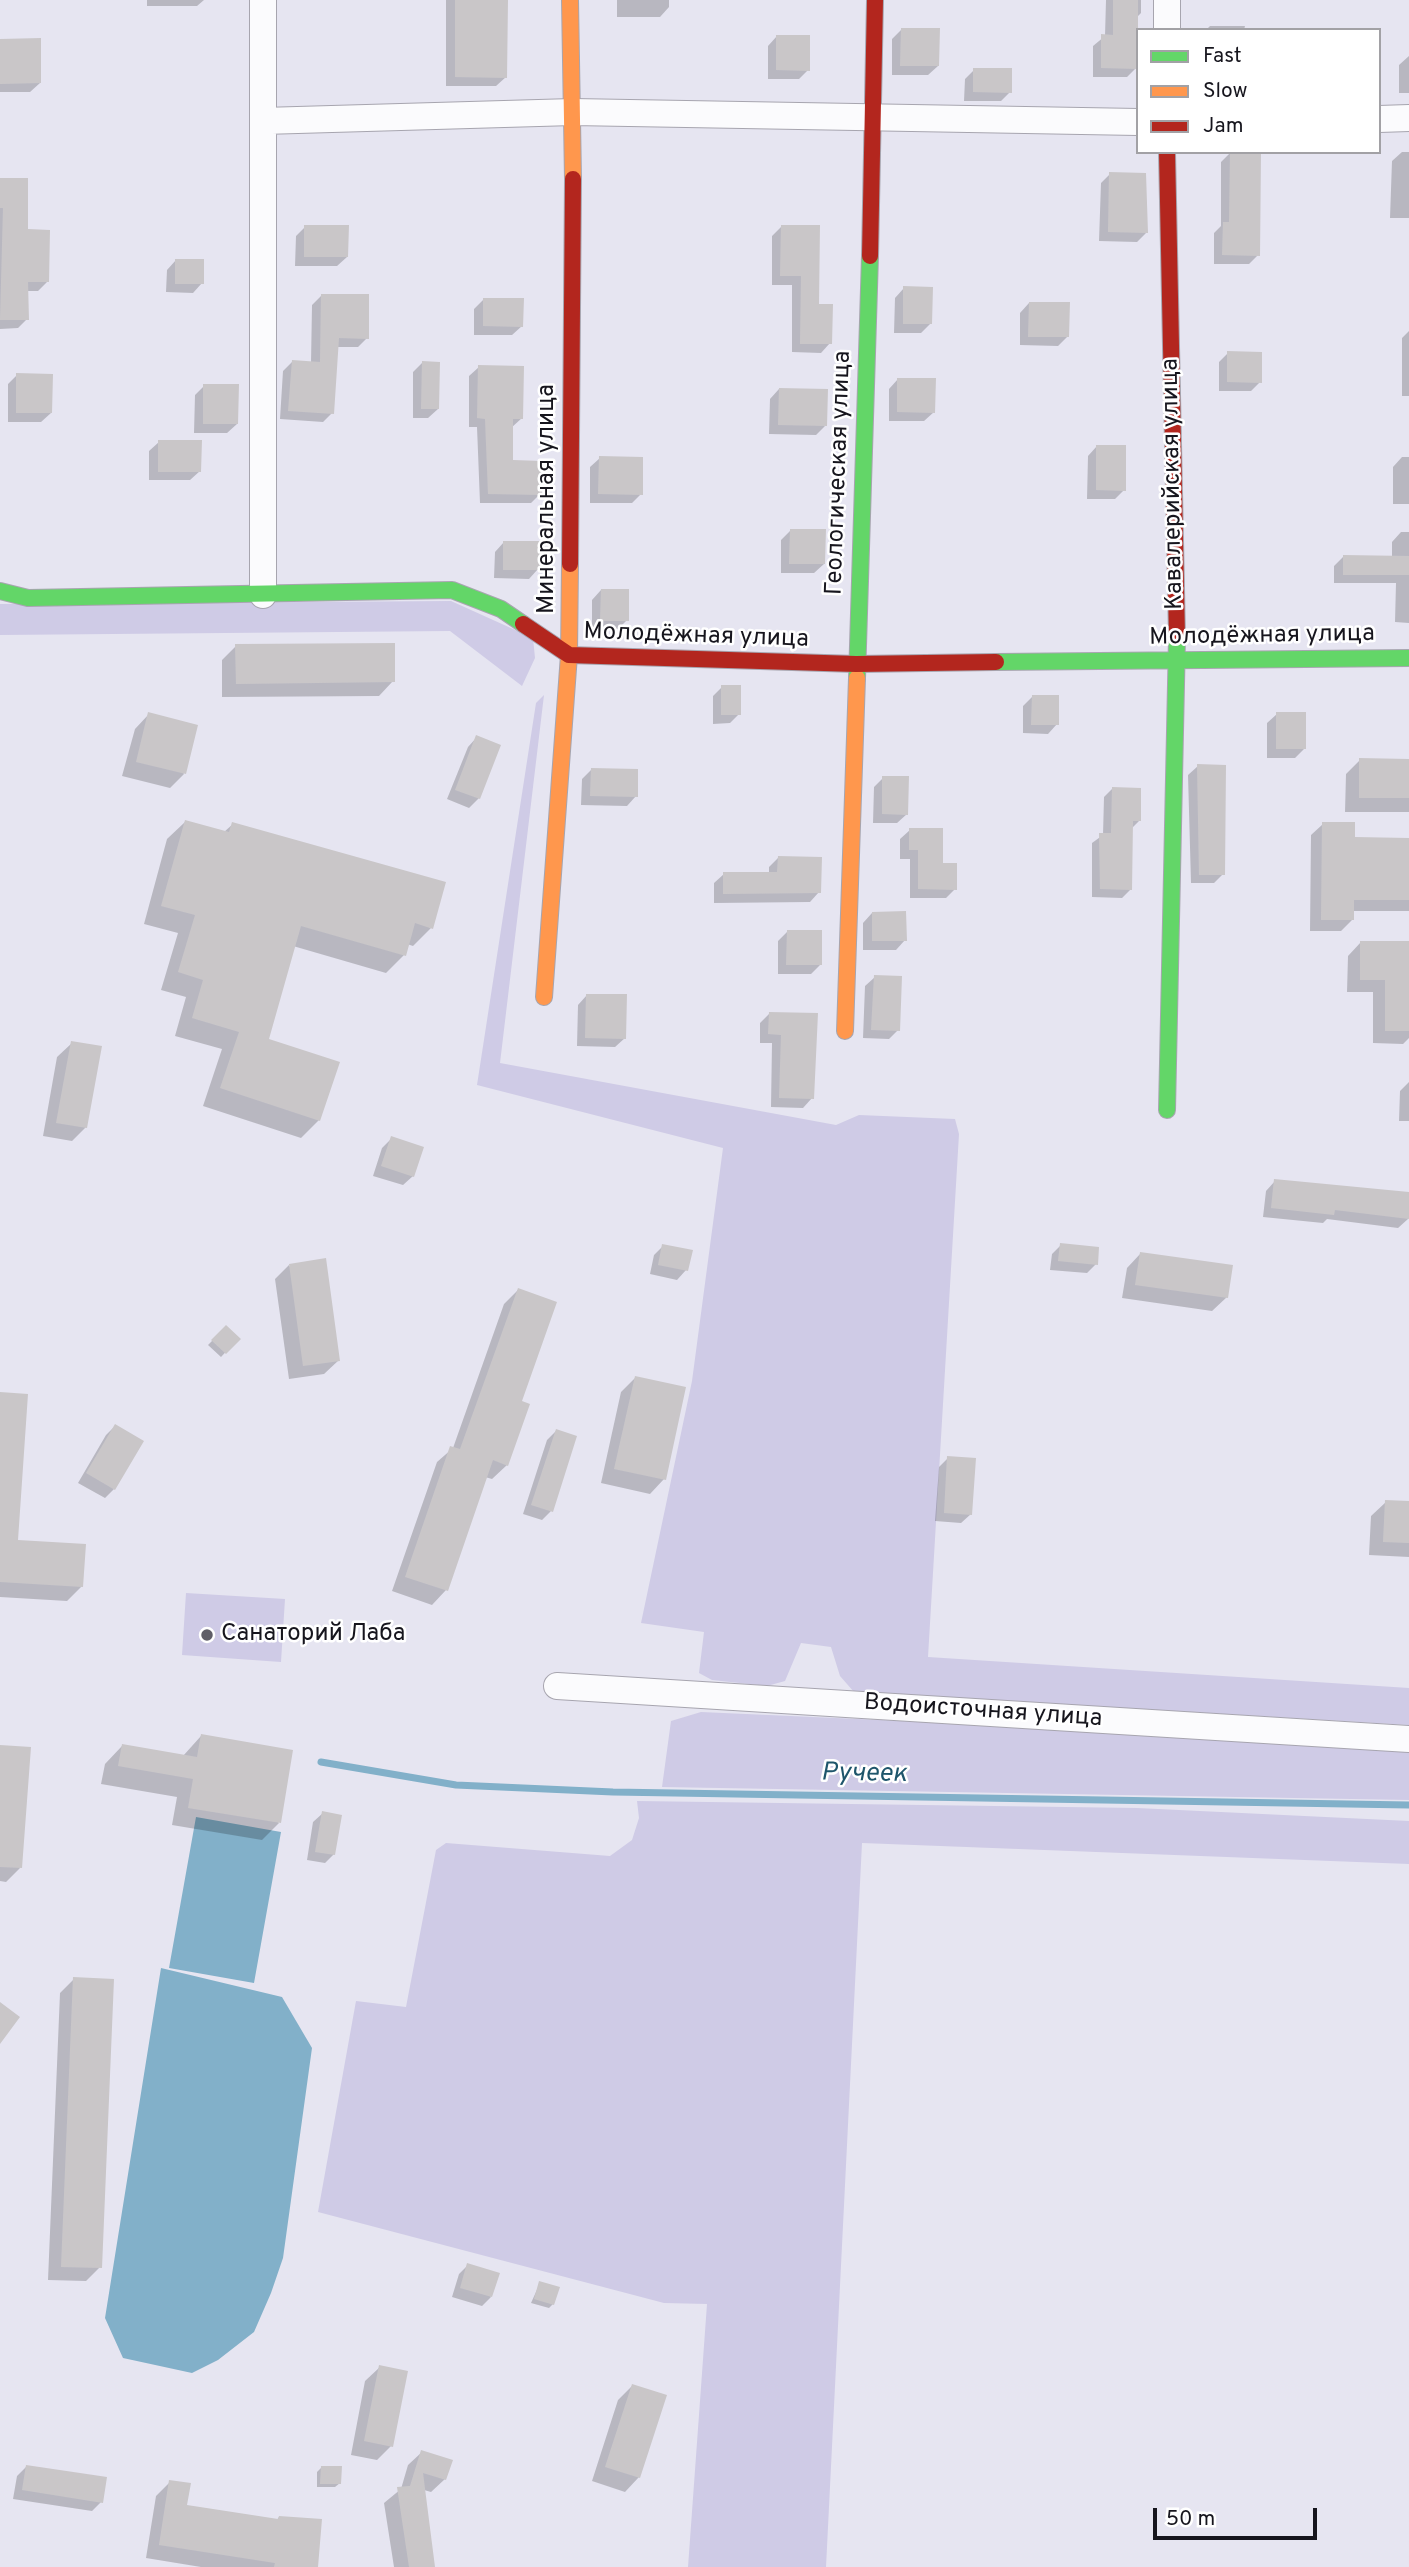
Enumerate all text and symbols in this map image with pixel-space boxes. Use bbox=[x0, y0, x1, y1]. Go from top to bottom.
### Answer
legend bbox=[1136, 28, 1381, 154]
text: Fast bbox=[1203, 43, 1242, 70]
text: Slow bbox=[1203, 78, 1248, 105]
text: Jam bbox=[1203, 113, 1244, 140]
street label: Геологическая улица bbox=[821, 350, 859, 596]
street label: Кавалерийская улица bbox=[1157, 358, 1191, 610]
street label: Минеральная улица bbox=[534, 384, 562, 614]
street label: Молодёжная улица bbox=[583, 619, 809, 655]
street label: Молодёжная улица bbox=[1149, 621, 1375, 653]
place label: Санаторий Лаба bbox=[221, 1621, 405, 1649]
marker: Санаторий Лаба bbox=[199, 1627, 215, 1643]
street label: Водоисточная улица bbox=[863, 1689, 1103, 1735]
water label: Ручеек bbox=[821, 1759, 907, 1791]
scale bar bbox=[1157, 2494, 1322, 2538]
text: 50 m bbox=[1166, 2506, 1215, 2533]

